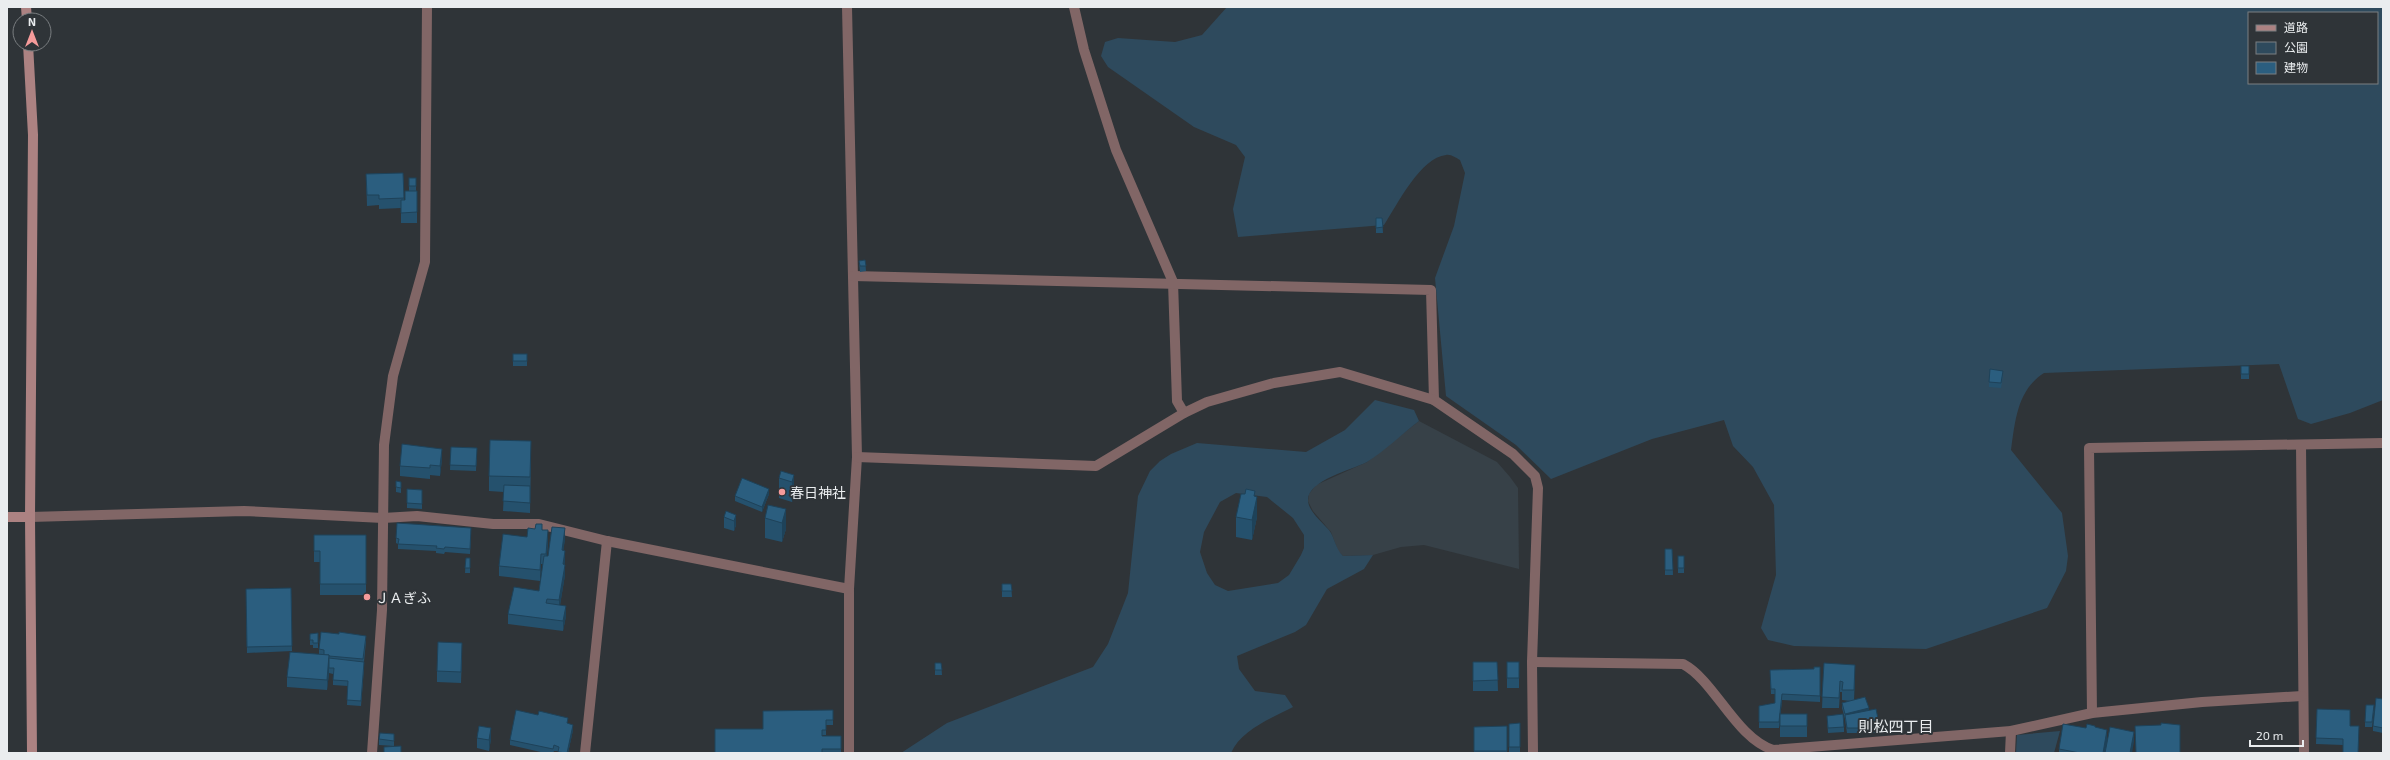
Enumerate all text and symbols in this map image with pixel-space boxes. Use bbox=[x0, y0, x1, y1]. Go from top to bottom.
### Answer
north arrow bbox=[12, 12, 52, 52]
legend bbox=[2248, 12, 2378, 84]
text: N bbox=[28, 15, 36, 28]
text: 道路 bbox=[2284, 20, 2308, 34]
text: 公園 bbox=[2284, 40, 2308, 54]
text: 建物 bbox=[2284, 60, 2308, 74]
place label: 春日神社 bbox=[790, 484, 846, 501]
marker: 春日神社 bbox=[777, 487, 787, 497]
place label: ＪＡぎふ bbox=[375, 589, 431, 606]
marker: ＪＡぎふ bbox=[362, 592, 372, 602]
district label: 則松四丁目 bbox=[1858, 717, 1934, 735]
scale bar bbox=[2250, 722, 2303, 748]
text: 20 m bbox=[2256, 728, 2283, 742]

